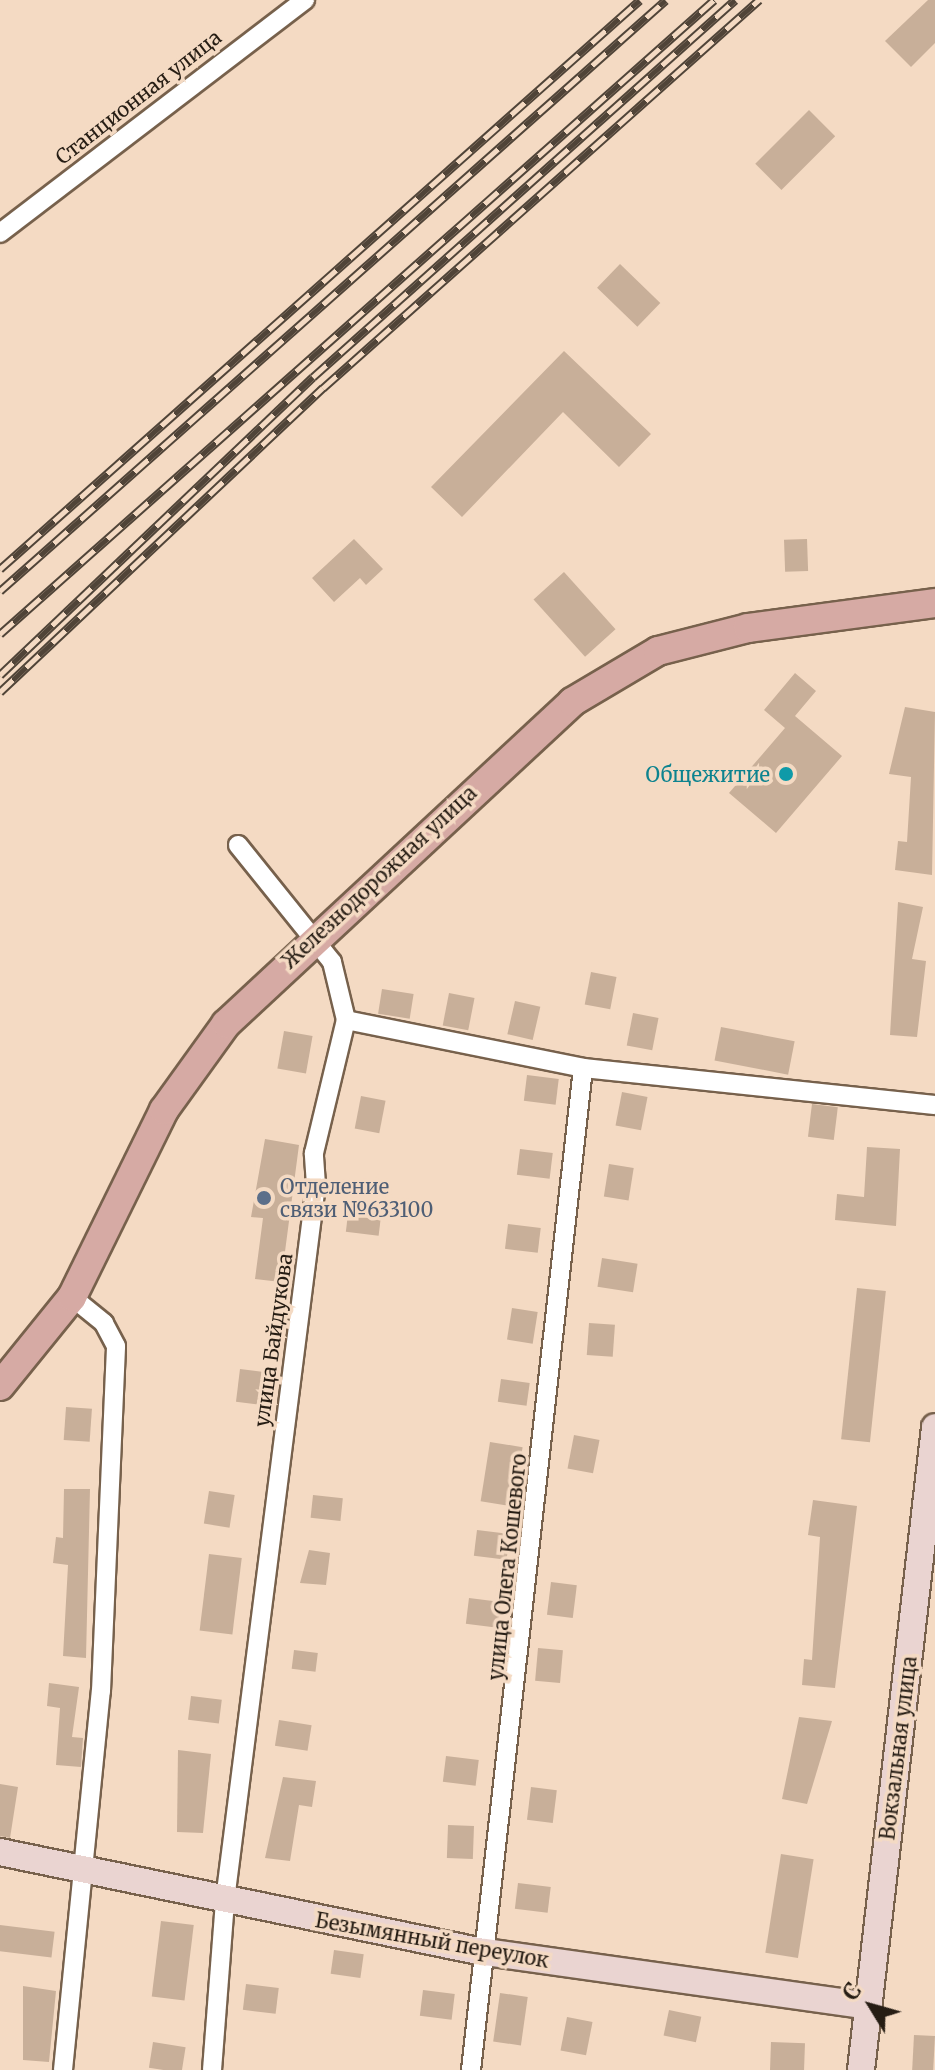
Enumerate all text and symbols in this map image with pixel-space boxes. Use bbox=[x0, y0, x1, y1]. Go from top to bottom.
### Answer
street label: Станционная улица bbox=[50, 25, 226, 169]
place label: Общежитие bbox=[645, 762, 770, 786]
marker: Общежитие bbox=[777, 765, 795, 783]
street label: Железнодорожная улица bbox=[277, 781, 481, 973]
place label: Отделение связи №633100 bbox=[280, 1174, 433, 1221]
marker: Отделение связи №633100 bbox=[255, 1189, 273, 1207]
street label: улица Байдукова bbox=[249, 1252, 297, 1428]
street label: улица Олега Кошевого bbox=[483, 1452, 531, 1682]
street label: Вокзальная улица bbox=[875, 1655, 921, 1841]
street label: Безымянный переулок bbox=[313, 1908, 551, 1972]
north arrow bbox=[831, 1966, 911, 2046]
text: С bbox=[836, 1977, 867, 2006]

